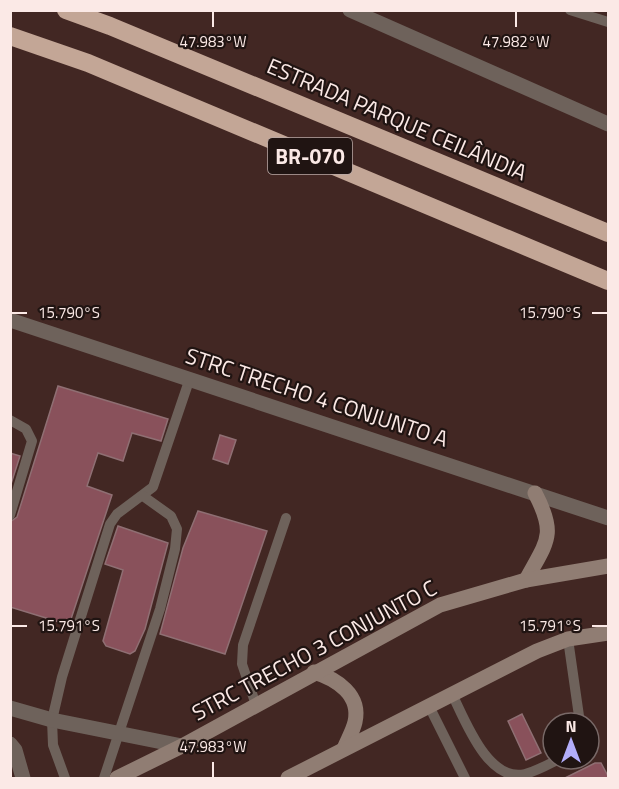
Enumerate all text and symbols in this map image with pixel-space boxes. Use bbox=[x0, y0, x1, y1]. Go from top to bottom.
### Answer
text: 47.983°W bbox=[180, 30, 246, 53]
text: 47.982°W bbox=[483, 30, 549, 53]
street label: ESTRADA PARQUE CEILÂNDIA bbox=[262, 49, 532, 189]
road number: BR-070 bbox=[268, 138, 352, 174]
text: 15.790°S bbox=[38, 301, 100, 324]
text: 15.790°S bbox=[519, 301, 581, 324]
street label: STRC TRECHO 4 CONJUNTO A bbox=[181, 338, 453, 456]
street label: STRC TRECHO 3 CONJUNTO C bbox=[185, 571, 443, 729]
text: 15.791°S bbox=[38, 614, 100, 637]
text: 15.791°S bbox=[519, 614, 581, 637]
north arrow bbox=[541, 711, 601, 771]
text: N bbox=[565, 714, 577, 738]
text: 47.983°W bbox=[180, 735, 246, 758]

